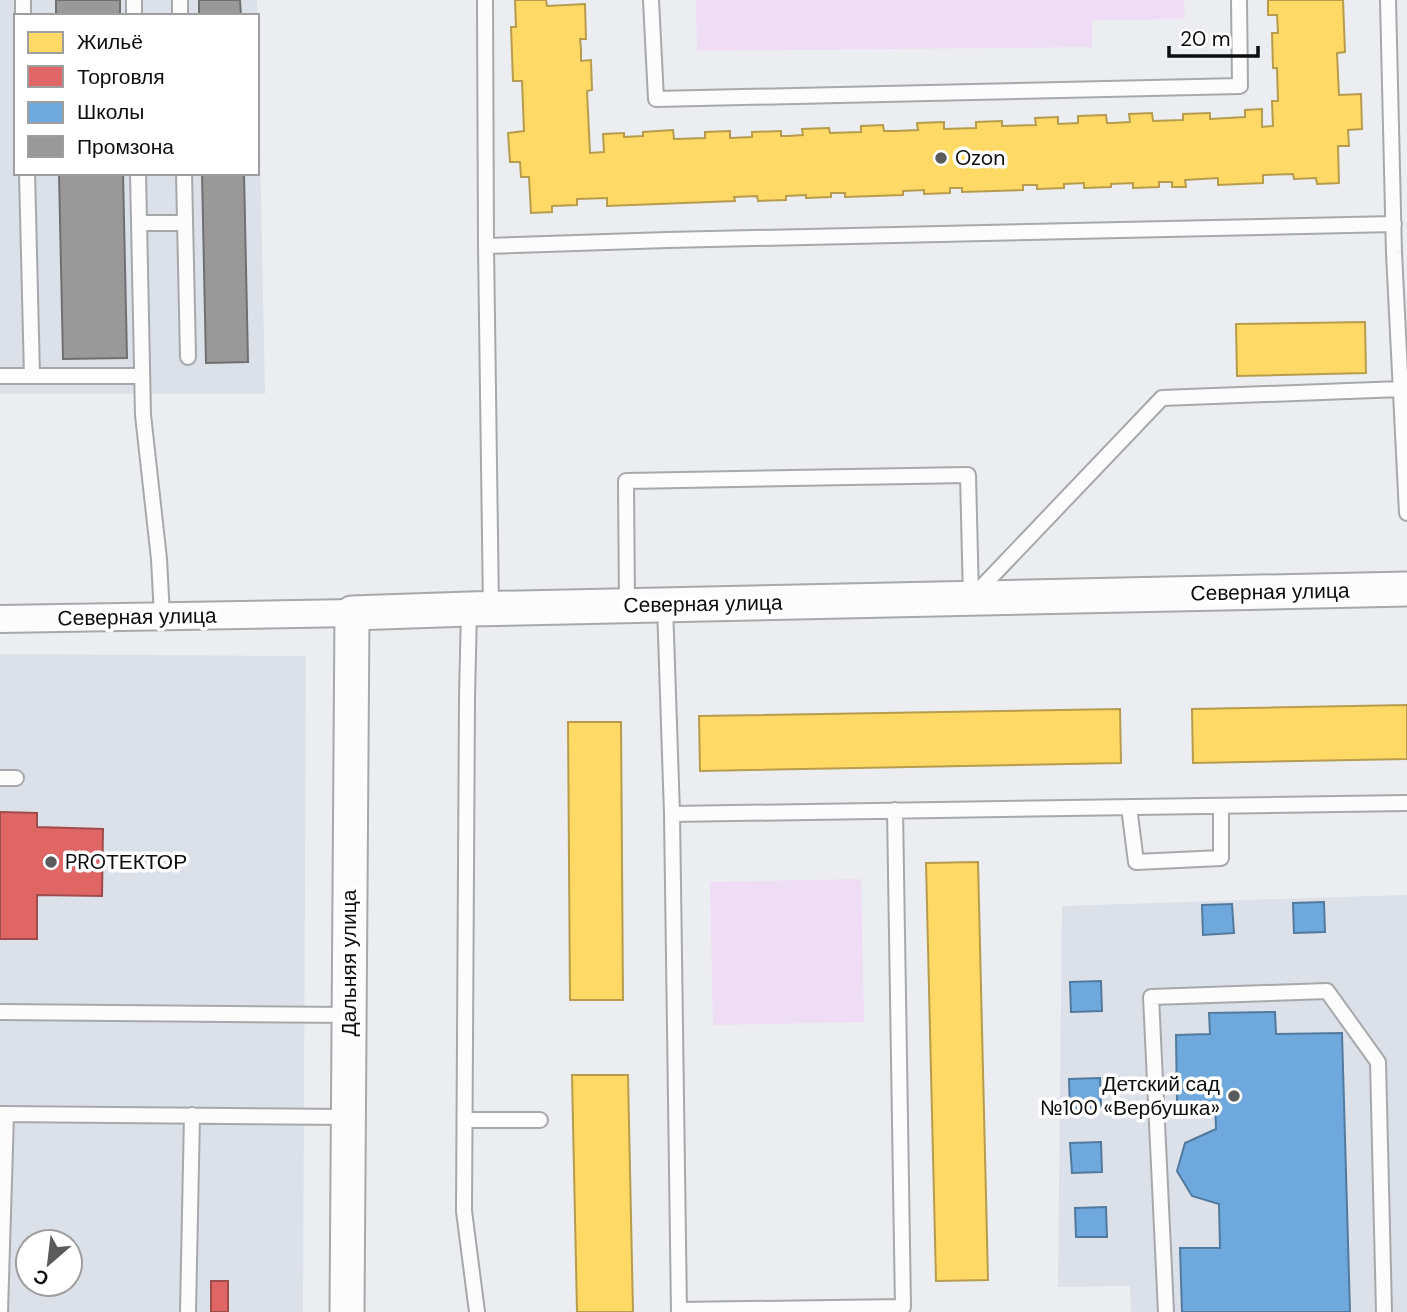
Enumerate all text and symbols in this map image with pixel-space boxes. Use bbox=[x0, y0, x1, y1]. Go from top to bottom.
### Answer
legend bbox=[14, 14, 259, 175]
scale bar bbox=[1169, 14, 1258, 58]
text: 20 m bbox=[1180, 25, 1231, 53]
text: Жильё bbox=[77, 28, 143, 56]
text: Торговля bbox=[77, 63, 165, 91]
text: Школы bbox=[77, 98, 144, 126]
text: Промзона bbox=[77, 133, 174, 161]
place label: Ozon bbox=[955, 144, 1005, 172]
marker: Ozon bbox=[933, 150, 949, 166]
street label: Северная улица bbox=[1190, 577, 1350, 607]
street label: Северная улица bbox=[623, 589, 783, 619]
street label: Северная улица bbox=[57, 602, 217, 632]
place label: PROТЕКТОР bbox=[65, 848, 187, 876]
marker: PROТЕКТОР bbox=[43, 854, 59, 870]
street label: Дальняя улица bbox=[335, 889, 363, 1036]
place label: Детский сад №100 «Вербушка» bbox=[1040, 1070, 1220, 1122]
marker: Детский сад №100 «Вербушка» bbox=[1226, 1088, 1242, 1104]
north arrow bbox=[14, 1228, 84, 1298]
text: С bbox=[29, 1263, 53, 1292]

